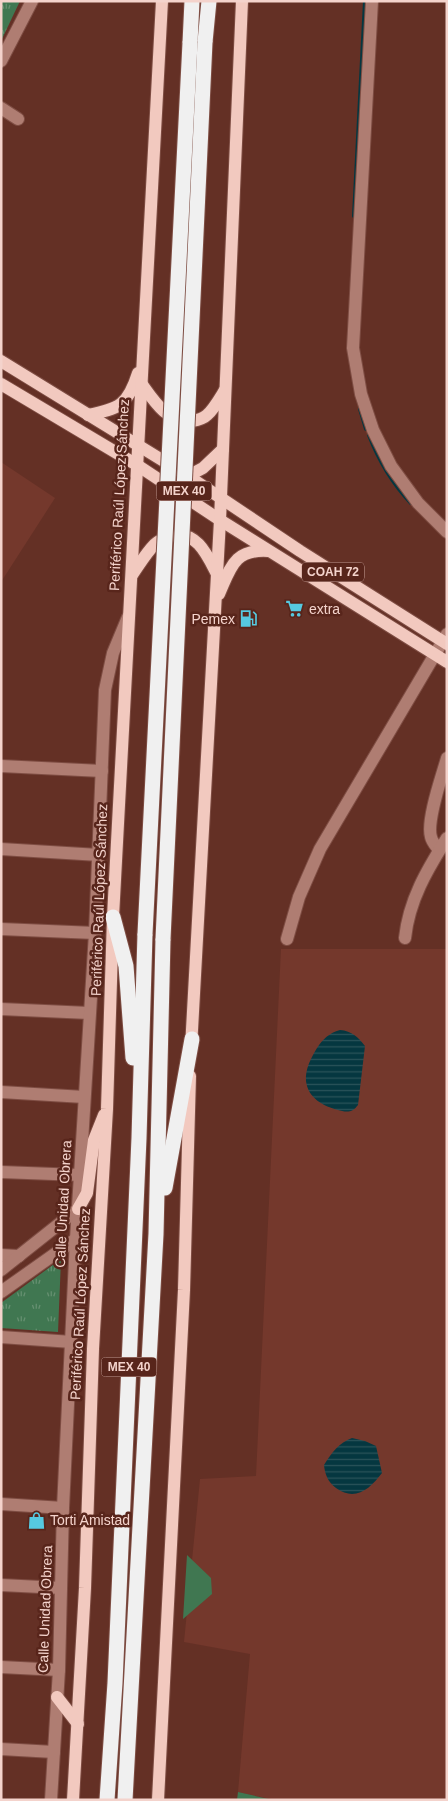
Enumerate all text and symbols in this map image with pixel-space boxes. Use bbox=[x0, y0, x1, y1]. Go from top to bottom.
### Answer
street label: Periférico Raúl López Sánchez bbox=[106, 399, 132, 591]
road number: MEX 40 bbox=[156, 482, 212, 501]
road number: COAH 72 bbox=[302, 562, 364, 582]
supermarket icon: extra bbox=[285, 599, 305, 619]
place label: extra bbox=[309, 601, 340, 617]
fuel station icon: Pemex bbox=[239, 609, 259, 629]
place label: Pemex bbox=[191, 611, 235, 627]
street label: Periférico Raúl López Sánchez bbox=[88, 804, 110, 996]
street label: Calle Unidad Obrera bbox=[52, 1140, 74, 1268]
street label: Periférico Raúl López Sánchez bbox=[67, 1208, 93, 1400]
road number: MEX 40 bbox=[102, 1358, 156, 1376]
shop icon: Torti Amistad bbox=[26, 1510, 46, 1530]
place label: Torti Amistad bbox=[50, 1512, 130, 1528]
street label: Calle Unidad Obrera bbox=[35, 1545, 55, 1673]

